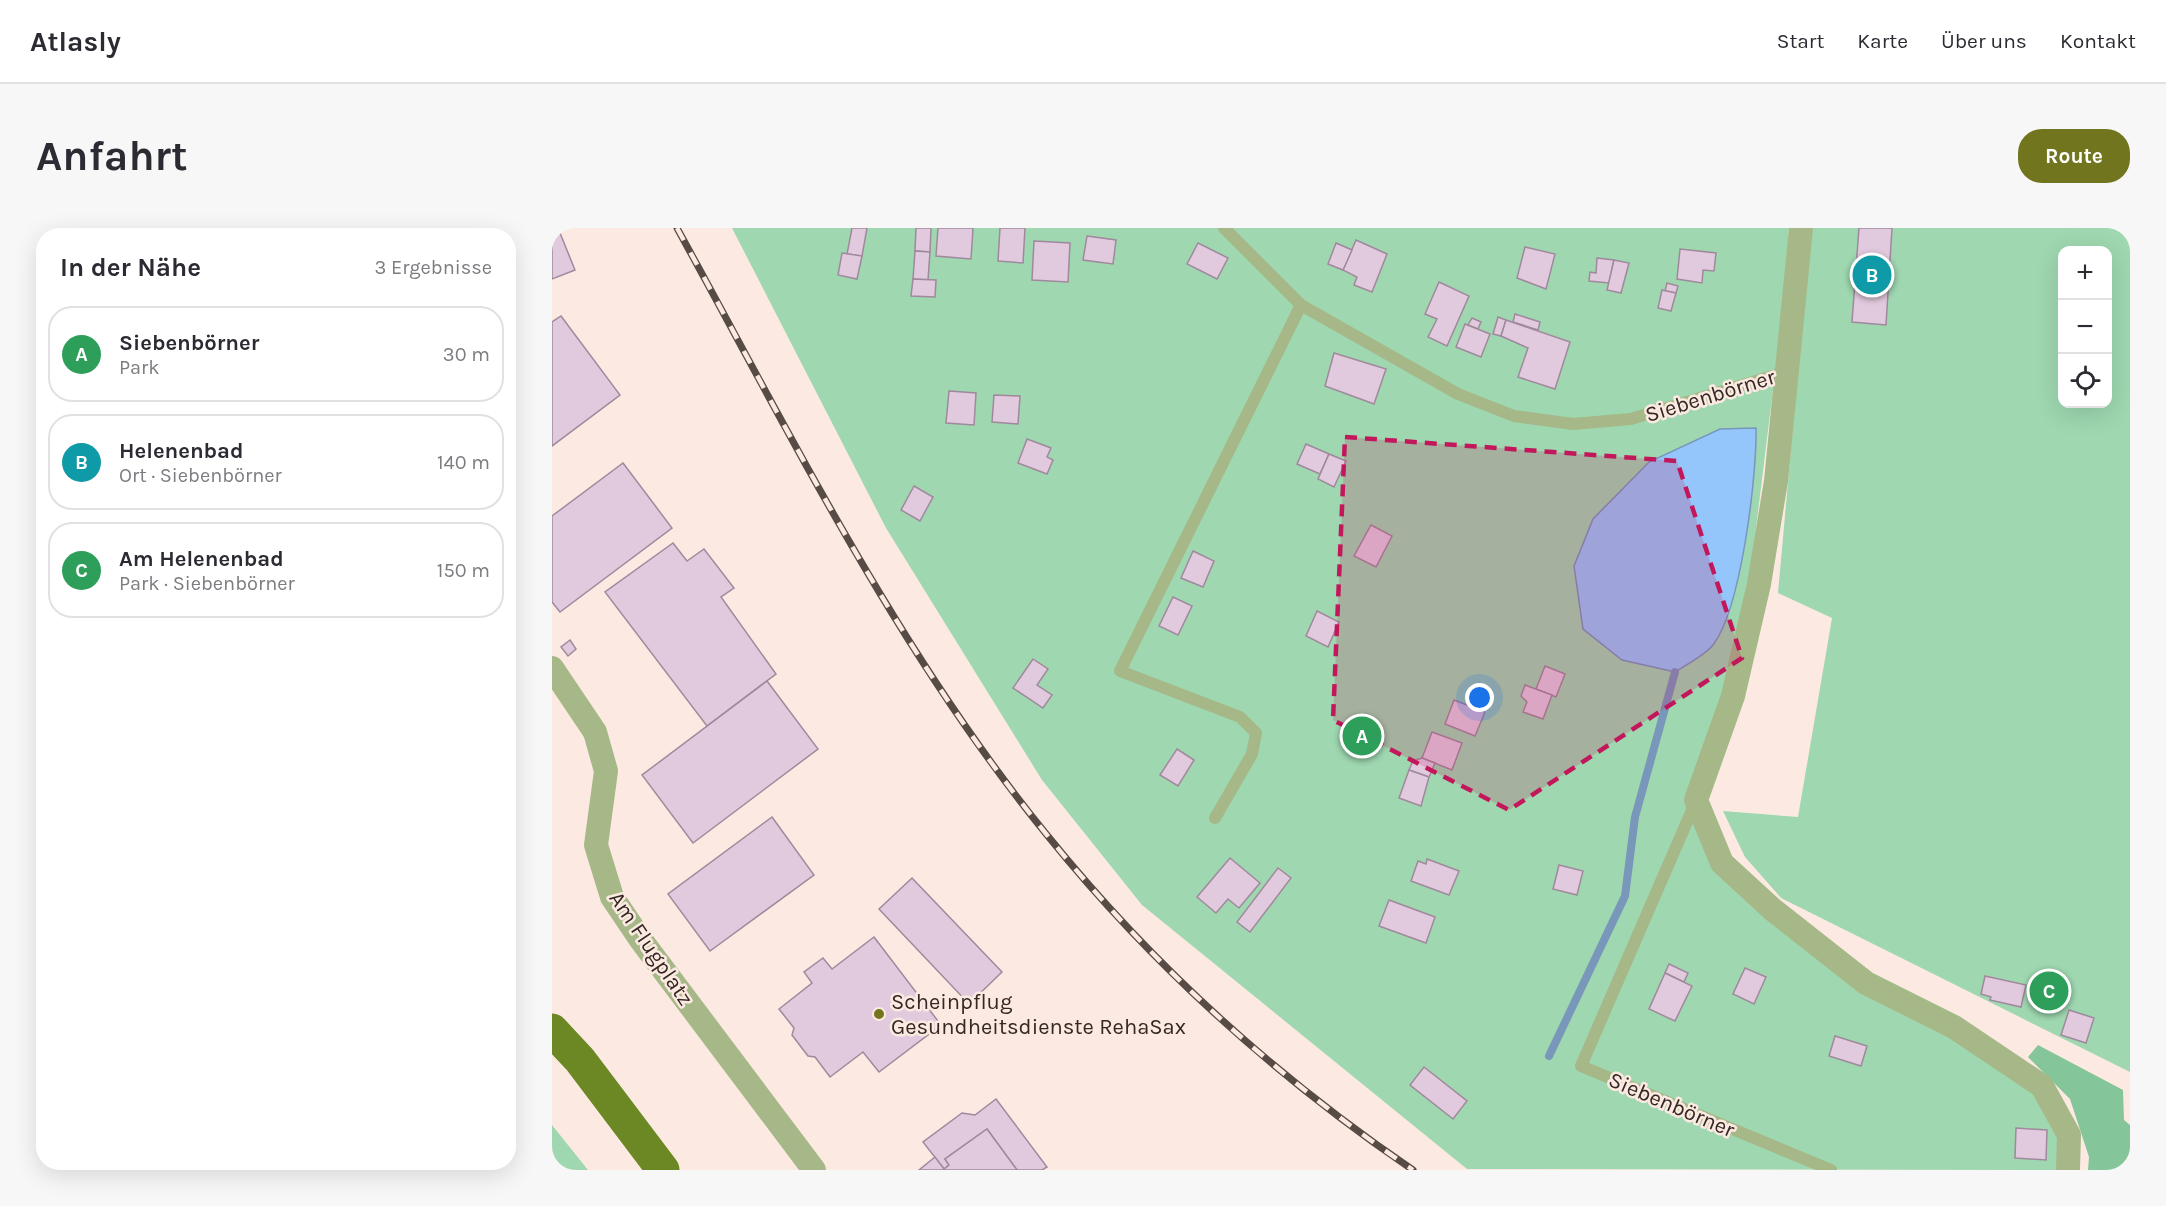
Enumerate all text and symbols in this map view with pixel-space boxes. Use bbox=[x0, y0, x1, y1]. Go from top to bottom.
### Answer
text: Atlasly bbox=[30, 25, 121, 58]
text: Start bbox=[1777, 29, 1824, 53]
text: Karte bbox=[1857, 29, 1908, 53]
text: Über uns bbox=[1941, 29, 2027, 53]
text: Kontakt bbox=[2060, 29, 2136, 53]
button: Route bbox=[2018, 129, 2130, 183]
text: Anfahrt bbox=[36, 131, 188, 181]
map controls bbox=[2058, 246, 2112, 408]
button: + bbox=[2058, 246, 2112, 300]
text: In der Nähe bbox=[60, 252, 201, 283]
pin: B bbox=[1852, 252, 1892, 298]
text: 3 Ergebnisse bbox=[375, 256, 492, 279]
button: − bbox=[2058, 300, 2112, 354]
text: Siebenbörner bbox=[119, 330, 259, 356]
text: A bbox=[75, 343, 88, 366]
text: 30 m bbox=[443, 343, 490, 366]
button: locate bbox=[2058, 354, 2112, 408]
text: Park bbox=[119, 356, 160, 379]
street label: Siebenbörner bbox=[1642, 364, 1778, 428]
text: Helenenbad bbox=[119, 438, 244, 464]
text: B bbox=[75, 451, 88, 474]
text: 140 m bbox=[437, 451, 490, 474]
text: Ort · Siebenbörner bbox=[119, 464, 282, 487]
text: Am Helenenbad bbox=[119, 546, 284, 572]
text: C bbox=[75, 559, 88, 582]
text: 150 m bbox=[437, 559, 490, 582]
text: Park · Siebenbörner bbox=[119, 572, 295, 595]
your location bbox=[1465, 683, 1494, 712]
pin: A bbox=[1342, 714, 1382, 758]
street label: Am Flugplatz bbox=[604, 887, 699, 1010]
pin: C bbox=[2030, 968, 2068, 1014]
place label: Scheinpflug Gesundheitsdienste RehaSax bbox=[891, 989, 1186, 1040]
marker: Scheinpflug Gesundheitsdienste RehaSax bbox=[872, 1007, 886, 1021]
street label: Siebenbörner bbox=[1605, 1067, 1739, 1143]

